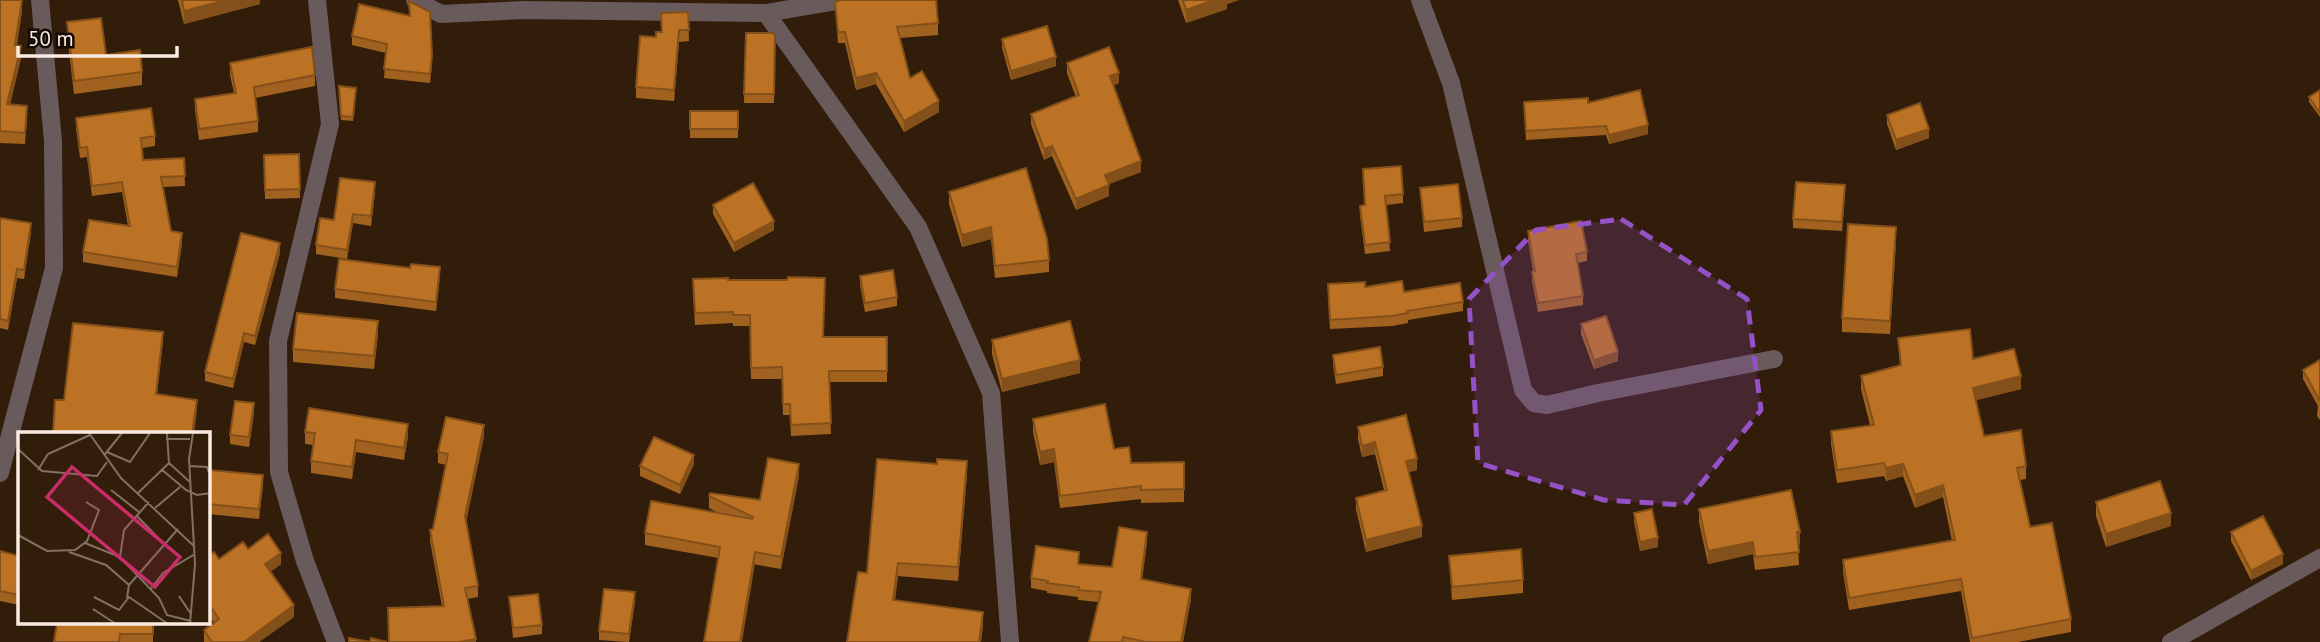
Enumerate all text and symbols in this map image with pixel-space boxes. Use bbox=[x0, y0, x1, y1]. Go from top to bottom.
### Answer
scale bar bbox=[18, 14, 177, 58]
text: 50 m bbox=[28, 25, 74, 52]
inset map bbox=[18, 432, 210, 624]

